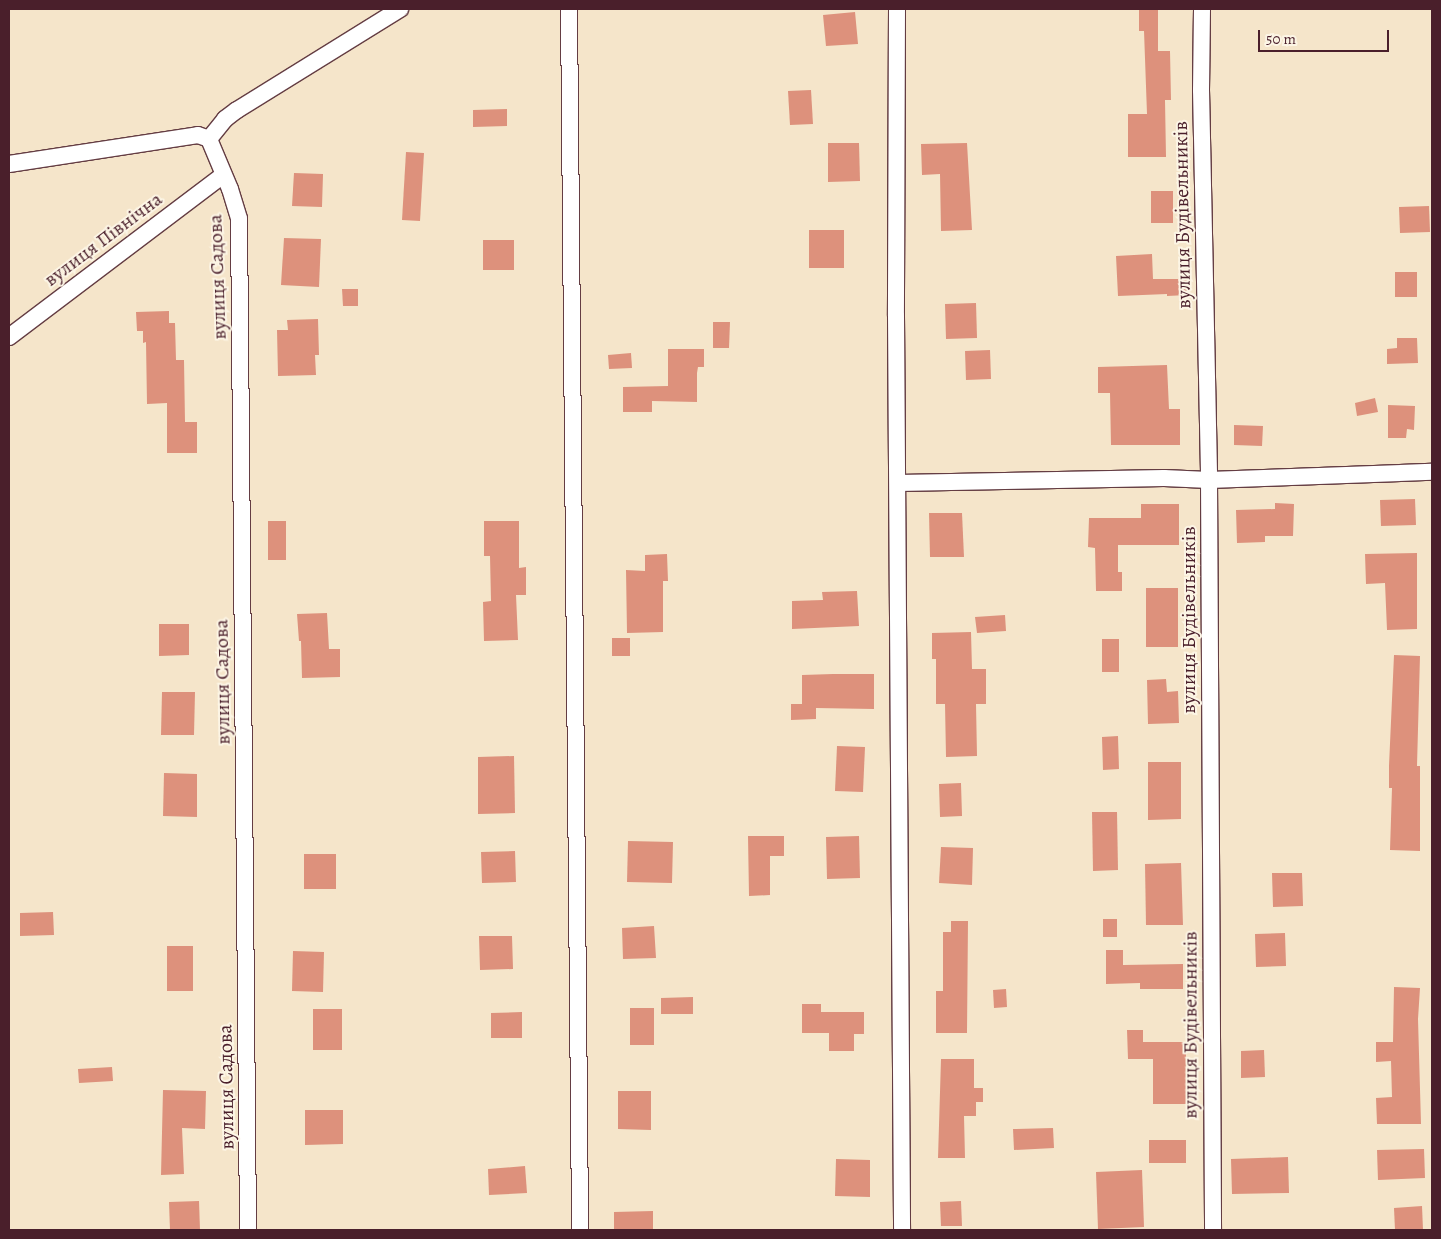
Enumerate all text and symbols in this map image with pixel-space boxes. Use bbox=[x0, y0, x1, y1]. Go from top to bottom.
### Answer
scale bar bbox=[1261, 20, 1392, 52]
text: 50 m bbox=[1266, 29, 1296, 49]
street label: вулиця Будівельників bbox=[1168, 121, 1196, 309]
street label: вулиця Північна bbox=[39, 187, 167, 291]
street label: вулиця Садова bbox=[203, 214, 231, 340]
street label: вулиця Будівельників bbox=[1176, 526, 1200, 714]
street label: вулиця Садова bbox=[209, 619, 235, 745]
street label: вулиця Будівельників bbox=[1178, 931, 1202, 1119]
street label: вулиця Садова bbox=[213, 1024, 239, 1150]

